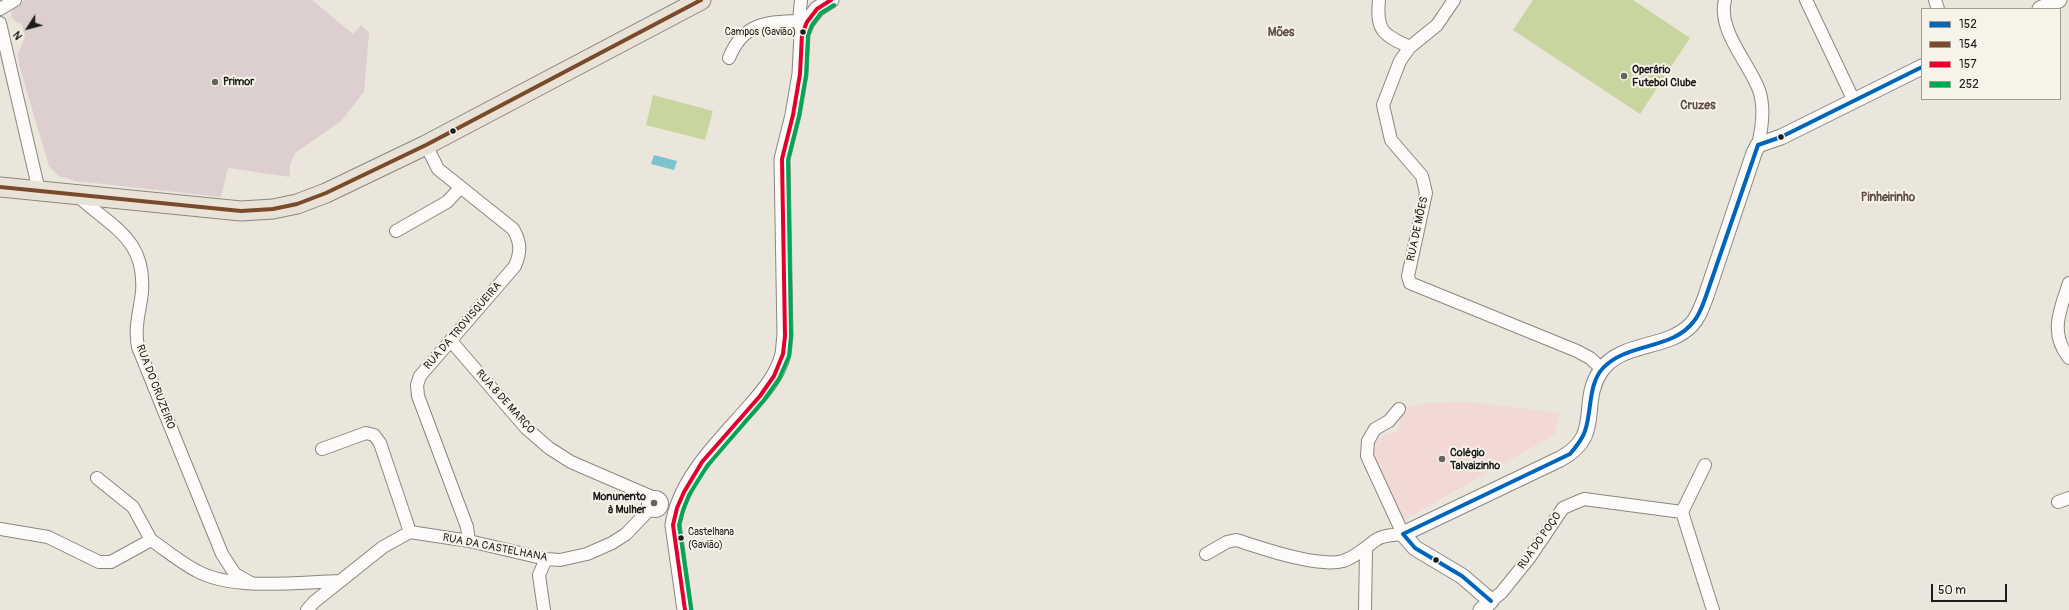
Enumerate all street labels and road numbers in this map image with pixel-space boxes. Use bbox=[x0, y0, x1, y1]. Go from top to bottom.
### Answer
street label: RUA DE MÕES bbox=[1405, 196, 1431, 262]
street label: RUA DA TROVISQUEIRA bbox=[421, 280, 505, 372]
street label: RUA DO CRUZEIRO bbox=[133, 343, 177, 431]
street label: RUA 8 DE MARÇO bbox=[473, 367, 537, 437]
street label: RUA DO POÇO bbox=[1516, 510, 1564, 572]
street label: RUA DA CASTELHANA bbox=[441, 531, 549, 565]

